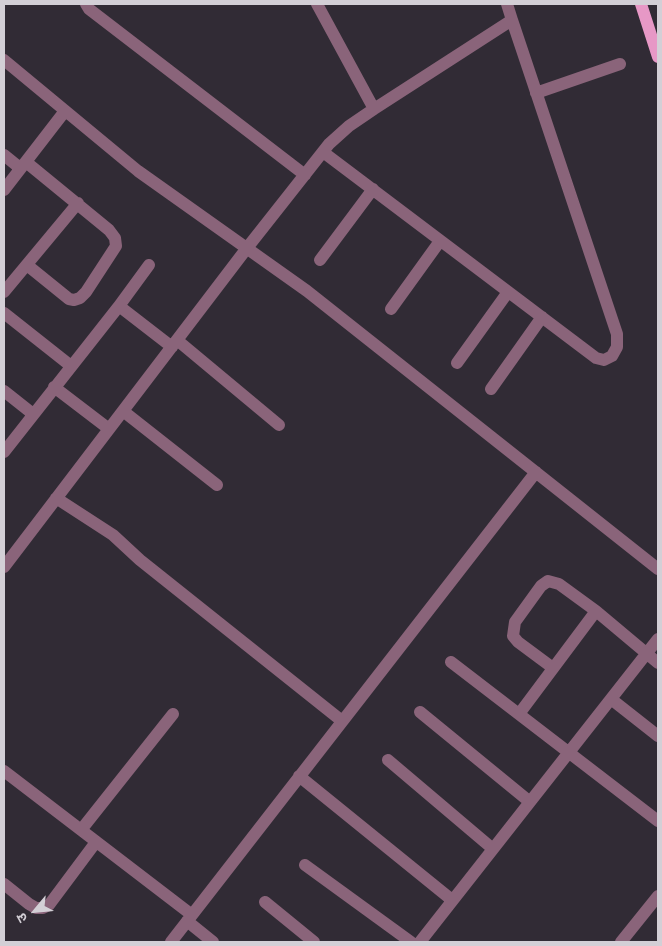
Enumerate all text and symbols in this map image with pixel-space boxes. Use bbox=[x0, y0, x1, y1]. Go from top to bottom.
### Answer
north arrow bbox=[10, 886, 60, 936]
text: उ bbox=[11, 910, 32, 926]

